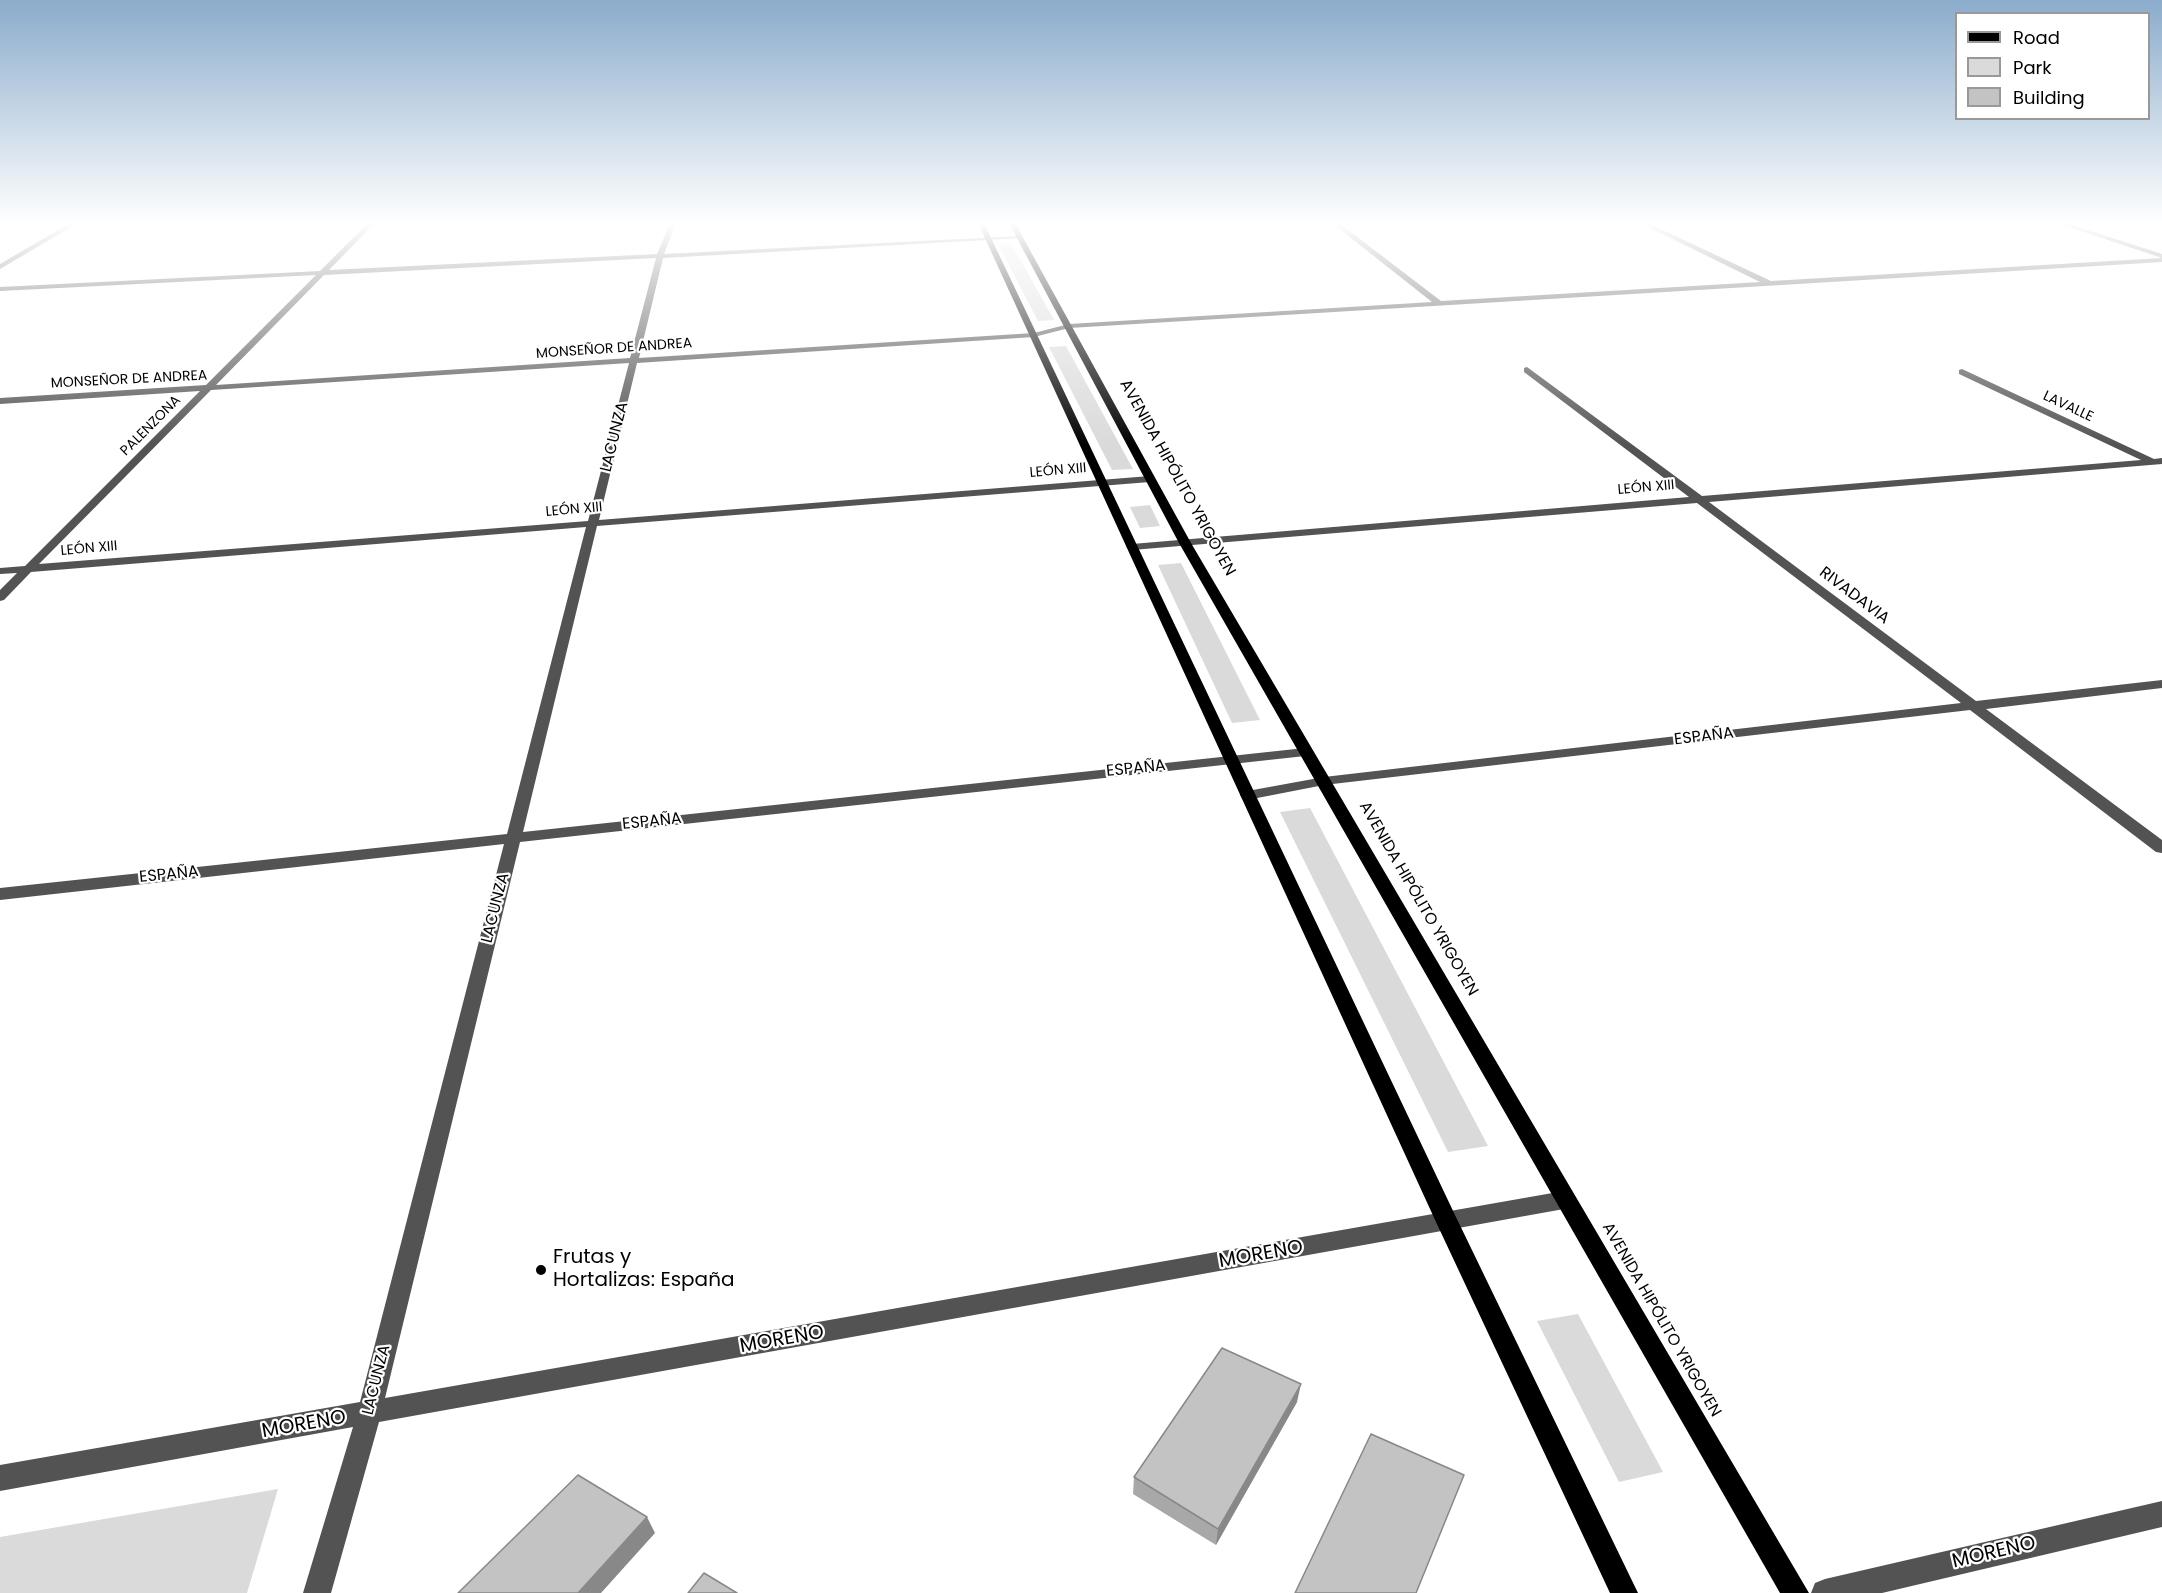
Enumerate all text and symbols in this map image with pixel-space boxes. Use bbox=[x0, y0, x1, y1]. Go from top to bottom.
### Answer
legend bbox=[1955, 12, 2150, 120]
text: Road bbox=[2013, 25, 2060, 50]
text: Park bbox=[2013, 55, 2052, 80]
text: Building bbox=[2013, 85, 2085, 110]
street label: MONSEÑOR DE ANDREA bbox=[535, 335, 693, 363]
street label: MONSEÑOR DE ANDREA bbox=[50, 368, 208, 392]
street label: AVENIDA HIPÓLITO YRIGOYEN bbox=[1115, 377, 1239, 579]
street label: LAVALLE bbox=[2040, 388, 2096, 426]
street label: PALENZONA bbox=[117, 392, 185, 460]
street label: LACUNZA bbox=[597, 400, 633, 474]
street label: LEÓN XIII bbox=[1029, 460, 1087, 482]
street label: LEÓN XIII bbox=[1617, 477, 1675, 499]
street label: LEÓN XIII bbox=[545, 499, 603, 521]
street label: LEÓN XIII bbox=[60, 538, 118, 560]
street label: RIVADAVIA bbox=[1815, 563, 1893, 629]
street label: ESPAÑA bbox=[1673, 724, 1735, 750]
street label: ESPAÑA bbox=[1105, 756, 1167, 782]
street label: AVENIDA HIPÓLITO YRIGOYEN bbox=[1354, 798, 1482, 1000]
street label: ESPAÑA bbox=[621, 809, 683, 835]
street label: ESPAÑA bbox=[138, 862, 200, 888]
street label: LACUNZA bbox=[478, 871, 514, 945]
street label: AVENIDA HIPÓLITO YRIGOYEN bbox=[1597, 1219, 1725, 1421]
street label: MORENO bbox=[1217, 1236, 1305, 1274]
place label: Frutas y Hortalizas: España bbox=[553, 1246, 734, 1293]
marker: Frutas y Hortalizas: España bbox=[534, 1263, 548, 1277]
street label: MORENO bbox=[738, 1321, 826, 1359]
street label: LACUNZA bbox=[359, 1343, 395, 1417]
street label: MORENO bbox=[260, 1406, 348, 1444]
street label: MORENO bbox=[1950, 1532, 2038, 1574]

